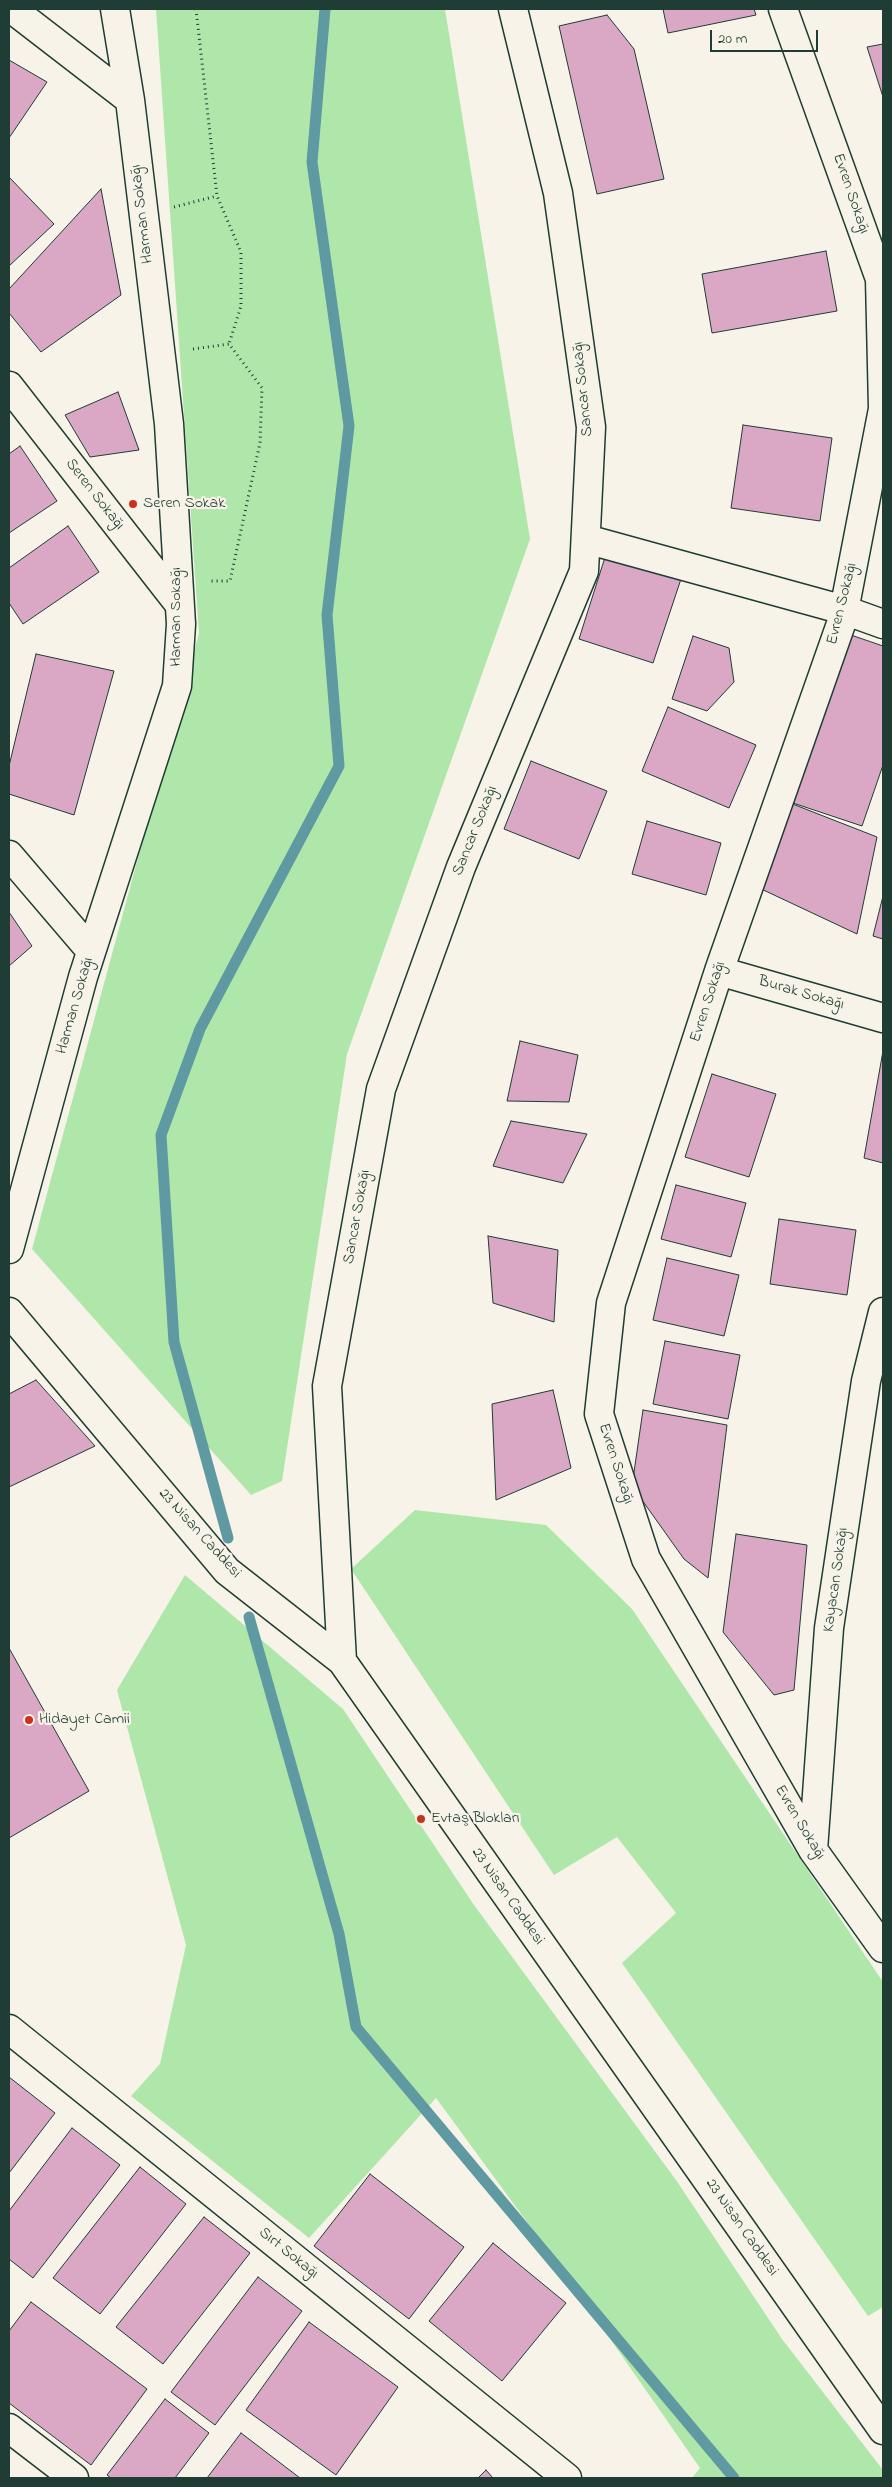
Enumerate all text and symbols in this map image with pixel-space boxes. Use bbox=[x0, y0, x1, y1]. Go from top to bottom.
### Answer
scale bar bbox=[712, 20, 820, 52]
text: 20 m bbox=[718, 28, 747, 50]
street label: Evren Sokağı bbox=[827, 151, 873, 237]
street label: Harman Sokağı bbox=[127, 163, 159, 265]
street label: Sancar Sokağı bbox=[569, 341, 599, 437]
street label: Seren Sokağı bbox=[60, 455, 128, 535]
place label: Seren Sokak bbox=[143, 494, 225, 514]
marker: Seren Sokak bbox=[127, 498, 139, 510]
street label: Evren Sokağı bbox=[824, 561, 862, 647]
street label: Harman Sokağı bbox=[167, 567, 187, 667]
street label: Sancar Sokağı bbox=[449, 783, 503, 879]
street label: Harman Sokağı bbox=[53, 955, 99, 1057]
street label: Evren Sokağı bbox=[687, 959, 731, 1045]
street label: Burak Sokağı bbox=[756, 973, 846, 1015]
street label: Sancar Sokağı bbox=[340, 1168, 376, 1266]
street label: Evren Sokağı bbox=[593, 1421, 637, 1507]
street label: 23 Nisan Caddesi bbox=[154, 1485, 244, 1583]
street label: Kayacan Sokağı bbox=[820, 1526, 854, 1634]
place label: Hidayet Camii bbox=[39, 1710, 130, 1730]
marker: Hidayet Camii bbox=[23, 1714, 35, 1726]
street label: Evren Sokağı bbox=[769, 1782, 829, 1864]
place label: Evtaş Blokları bbox=[431, 1809, 520, 1829]
marker: Evtaş Blokları bbox=[415, 1813, 427, 1825]
street label: 23 Nisan Caddesi bbox=[466, 1845, 548, 1949]
street label: 23 Nisan Caddesi bbox=[700, 2176, 782, 2280]
street label: Sırt Sokağı bbox=[254, 2224, 322, 2284]

